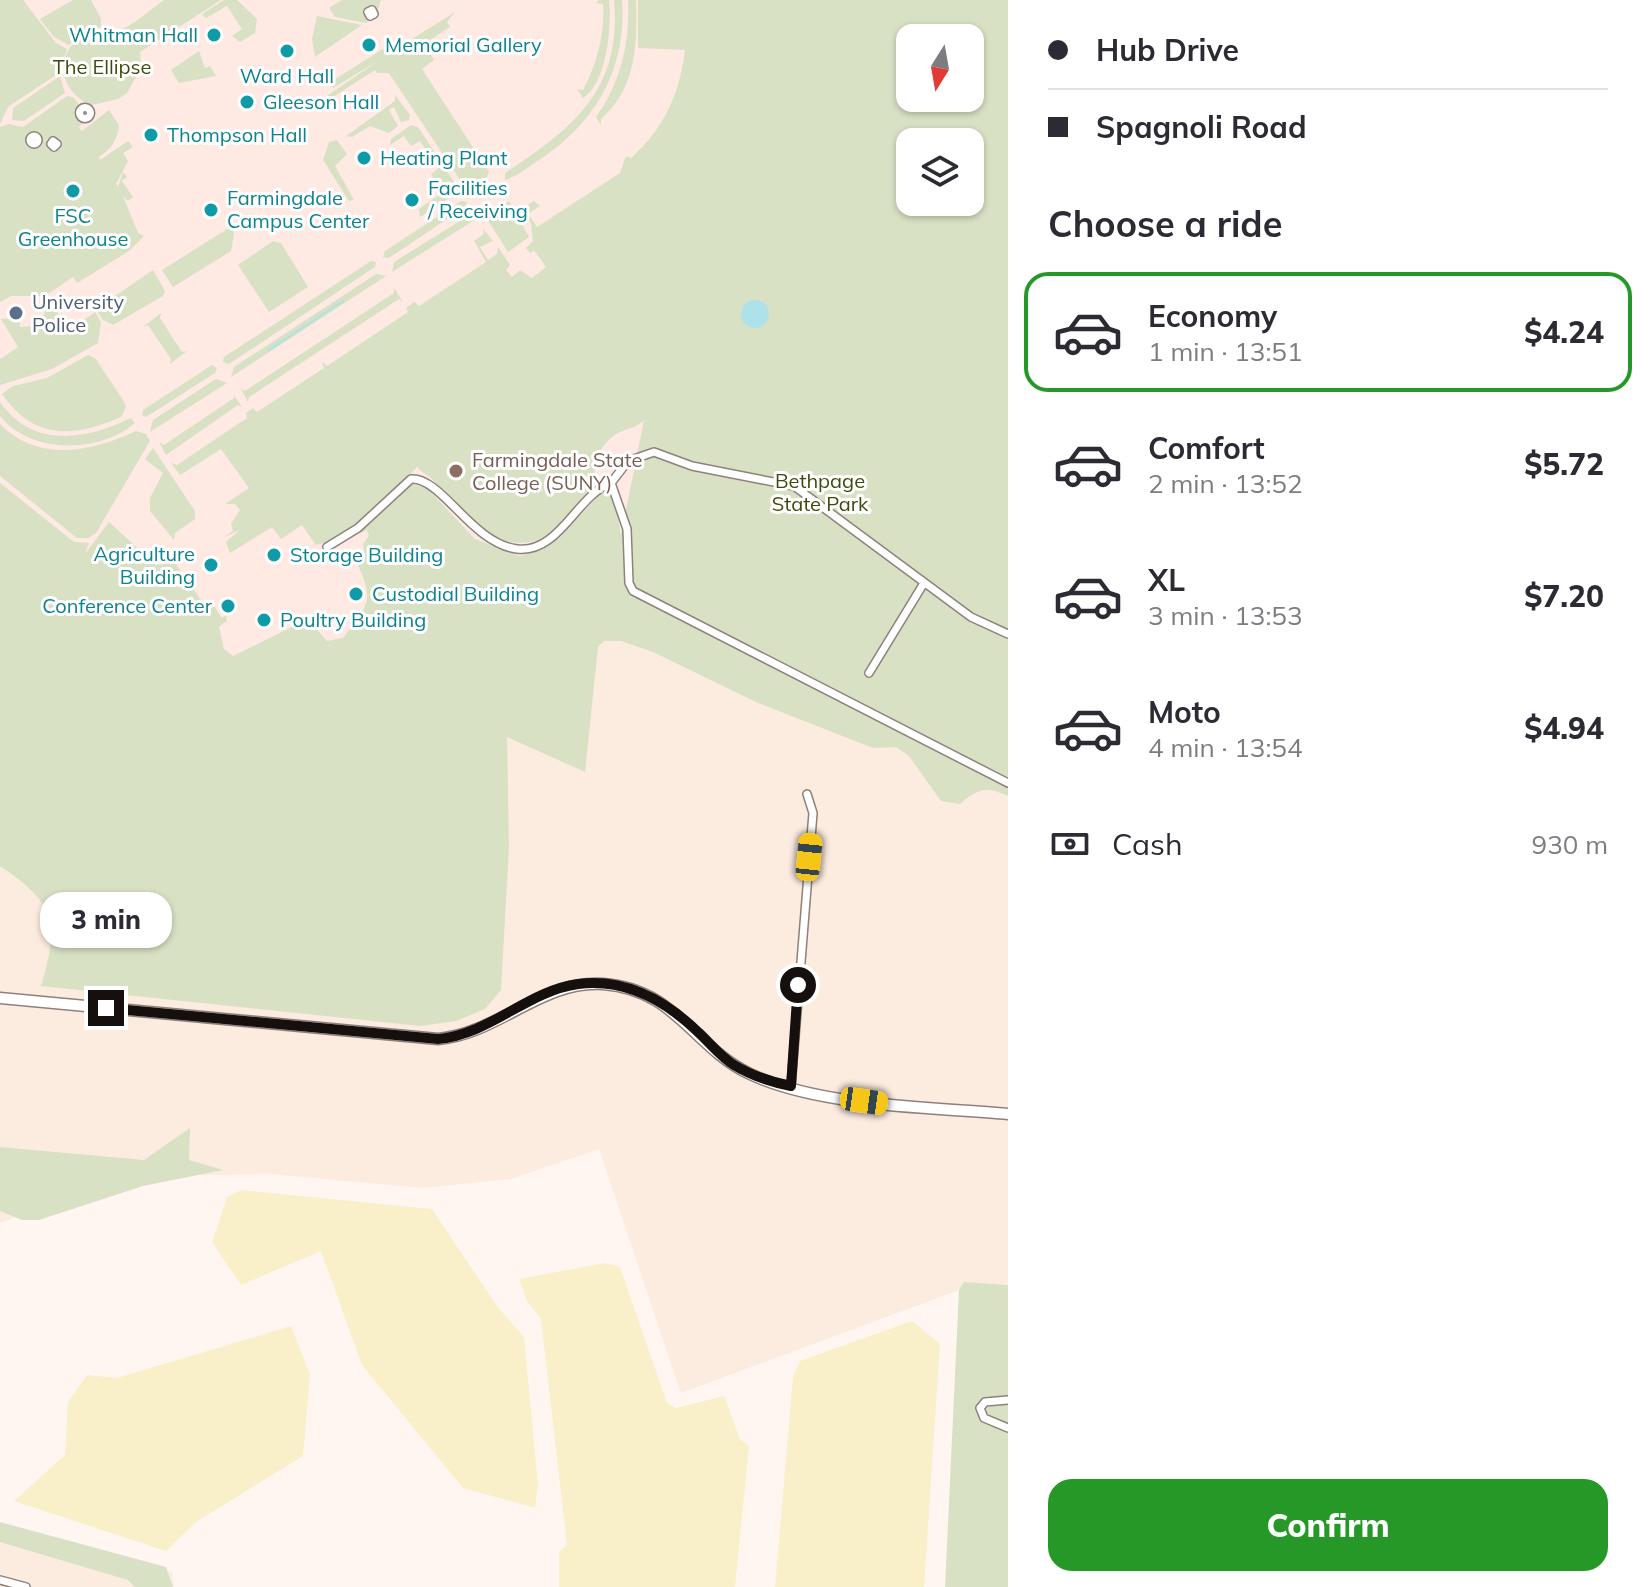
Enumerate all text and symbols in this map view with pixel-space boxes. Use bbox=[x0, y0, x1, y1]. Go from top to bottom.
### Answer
place label: Whitman Hall bbox=[69, 22, 198, 47]
north arrow bbox=[896, 24, 984, 112]
map controls bbox=[896, 24, 984, 216]
marker: Whitman Hall bbox=[205, 26, 223, 44]
text: Hub Drive bbox=[1096, 31, 1239, 69]
place label: Memorial Gallery bbox=[385, 32, 542, 57]
marker: Memorial Gallery bbox=[360, 36, 378, 54]
marker: Ward Hall bbox=[278, 42, 296, 60]
park label: The Ellipse bbox=[53, 54, 151, 79]
place label: Ward Hall bbox=[240, 63, 334, 88]
place label: Gleeson Hall bbox=[263, 89, 379, 114]
marker: Gleeson Hall bbox=[238, 93, 256, 111]
text: Spagnoli Road bbox=[1096, 108, 1307, 146]
place label: Thompson Hall bbox=[167, 122, 307, 147]
marker: Thompson Hall bbox=[142, 126, 160, 144]
button: layers bbox=[896, 128, 984, 216]
place label: Heating Plant bbox=[380, 145, 507, 170]
marker: Heating Plant bbox=[355, 149, 373, 167]
place label: Facilities / Receiving bbox=[427, 175, 528, 223]
marker: FSC Greenhouse bbox=[64, 182, 82, 200]
place label: Farmingdale Campus Center bbox=[227, 185, 370, 233]
marker: Facilities / Receiving bbox=[403, 191, 421, 209]
marker: Farmingdale Campus Center bbox=[202, 201, 220, 219]
text: Choose a ride bbox=[1048, 201, 1282, 246]
place label: FSC Greenhouse bbox=[18, 203, 128, 251]
place label: University Police bbox=[32, 289, 124, 337]
icon: car bbox=[1052, 296, 1124, 368]
text: Economy bbox=[1148, 297, 1277, 335]
marker: University Police bbox=[7, 304, 25, 322]
text: $4.24 bbox=[1524, 313, 1604, 351]
text: 1 min · 13:51 bbox=[1148, 335, 1303, 368]
icon: car bbox=[1052, 428, 1124, 500]
text: Comfort bbox=[1148, 429, 1265, 467]
text: $5.72 bbox=[1524, 445, 1604, 483]
place label: Farmingdale State College (SUNY) bbox=[472, 447, 642, 495]
marker: Farmingdale State College (SUNY) bbox=[447, 462, 465, 480]
text: 2 min · 13:52 bbox=[1148, 467, 1303, 500]
park label: Bethpage State Park bbox=[772, 468, 869, 516]
place label: Agriculture Building bbox=[94, 541, 195, 589]
place label: Storage Building bbox=[290, 542, 443, 567]
marker: Storage Building bbox=[265, 546, 283, 564]
marker: Agriculture Building bbox=[202, 556, 220, 574]
icon: car bbox=[1052, 560, 1124, 632]
text: XL bbox=[1148, 561, 1185, 599]
text: $7.20 bbox=[1524, 577, 1604, 615]
place label: Custodial Building bbox=[372, 581, 539, 606]
marker: Custodial Building bbox=[347, 585, 365, 603]
place label: Conference Center bbox=[42, 593, 213, 618]
marker: Conference Center bbox=[219, 597, 237, 615]
text: 3 min · 13:53 bbox=[1148, 599, 1303, 632]
place label: Poultry Building bbox=[280, 607, 426, 632]
marker: Poultry Building bbox=[255, 611, 273, 629]
icon: car bbox=[1052, 692, 1124, 764]
text: Moto bbox=[1148, 693, 1221, 731]
text: $4.94 bbox=[1524, 709, 1604, 747]
text: 4 min · 13:54 bbox=[1148, 731, 1303, 764]
icon: cash bbox=[1048, 822, 1092, 866]
text: Cash bbox=[1112, 825, 1183, 863]
text: 930 m bbox=[1532, 828, 1608, 861]
car bbox=[795, 832, 823, 882]
callout: 3 min bbox=[40, 892, 172, 948]
text: 3 min bbox=[71, 903, 141, 936]
route start bbox=[780, 967, 816, 1003]
route end bbox=[88, 990, 124, 1026]
car bbox=[839, 1086, 889, 1116]
button: Confirm bbox=[1048, 1479, 1608, 1571]

